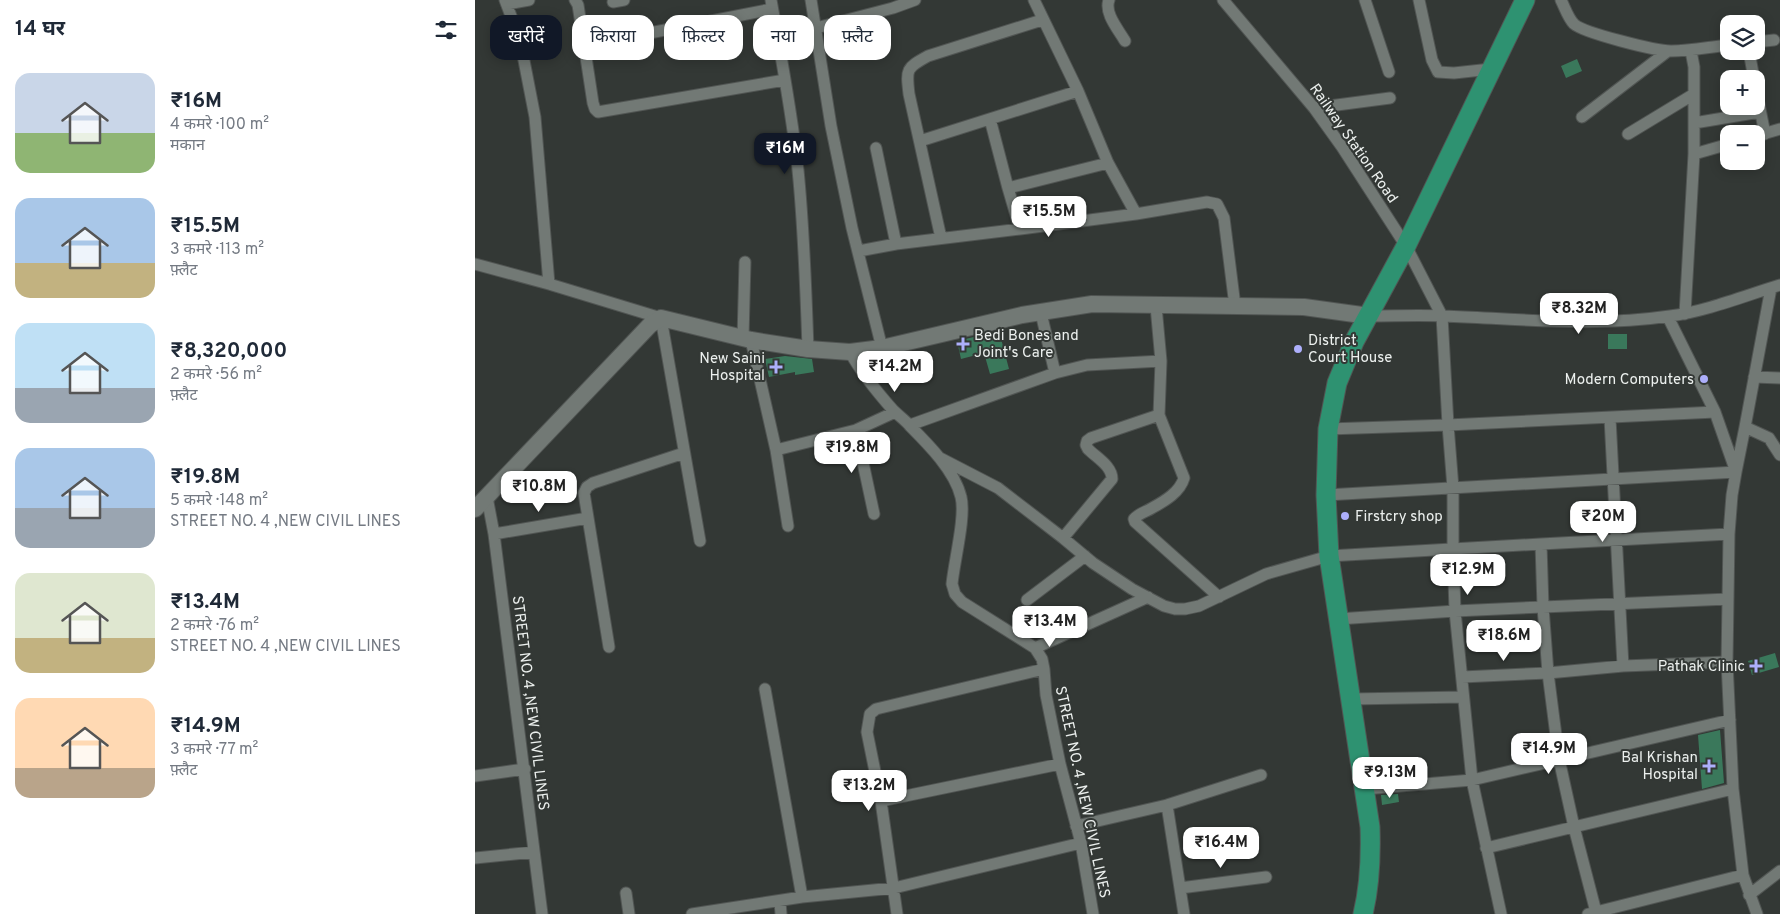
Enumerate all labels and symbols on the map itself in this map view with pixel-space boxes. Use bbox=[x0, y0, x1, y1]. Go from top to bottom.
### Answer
street label: Railway Station Road bbox=[1304, 80, 1401, 207]
pin: ₹16M bbox=[755, 132, 815, 175]
pin: ₹15.5M bbox=[1008, 196, 1090, 238]
pin: ₹8.32M bbox=[1538, 292, 1620, 335]
place label: Bedi Bones and Joint's Care bbox=[974, 327, 1079, 363]
place label: District Court House bbox=[1308, 332, 1392, 368]
marker: Bedi Bones and Joint's Care bbox=[956, 337, 970, 351]
marker: District Court House bbox=[1292, 343, 1304, 355]
place label: New Saini Hospital bbox=[699, 350, 765, 386]
pin: ₹14.2M bbox=[854, 350, 936, 393]
marker: New Saini Hospital bbox=[769, 360, 783, 374]
place label: Modern Computers bbox=[1565, 371, 1694, 390]
marker: Modern Computers bbox=[1698, 373, 1710, 385]
pin: ₹19.8M bbox=[811, 432, 893, 474]
pin: ₹10.8M bbox=[498, 470, 580, 513]
pin: ₹20M bbox=[1573, 500, 1633, 543]
place label: Firstcry shop bbox=[1355, 508, 1443, 527]
marker: Firstcry shop bbox=[1339, 510, 1351, 522]
pin: ₹12.9M bbox=[1427, 554, 1509, 596]
street label: STREET NO. 4 ,NEW CIVIL LINES bbox=[507, 595, 552, 812]
pin: ₹13.4M bbox=[1009, 606, 1091, 648]
pin: ₹18.6M bbox=[1463, 620, 1545, 662]
place label: Pathak Clinic bbox=[1658, 658, 1745, 677]
marker: Pathak Clinic bbox=[1749, 659, 1763, 673]
street label: STREET NO. 4 ,NEW CIVIL LINES bbox=[1050, 684, 1113, 900]
pin: ₹14.9M bbox=[1508, 732, 1590, 775]
place label: Bal Krishan Hospital bbox=[1621, 749, 1698, 785]
pin: ₹9.13M bbox=[1349, 756, 1431, 799]
marker: Bal Krishan Hospital bbox=[1702, 759, 1716, 773]
pin: ₹13.2M bbox=[828, 770, 910, 812]
pin: ₹16.4M bbox=[1180, 826, 1262, 869]

